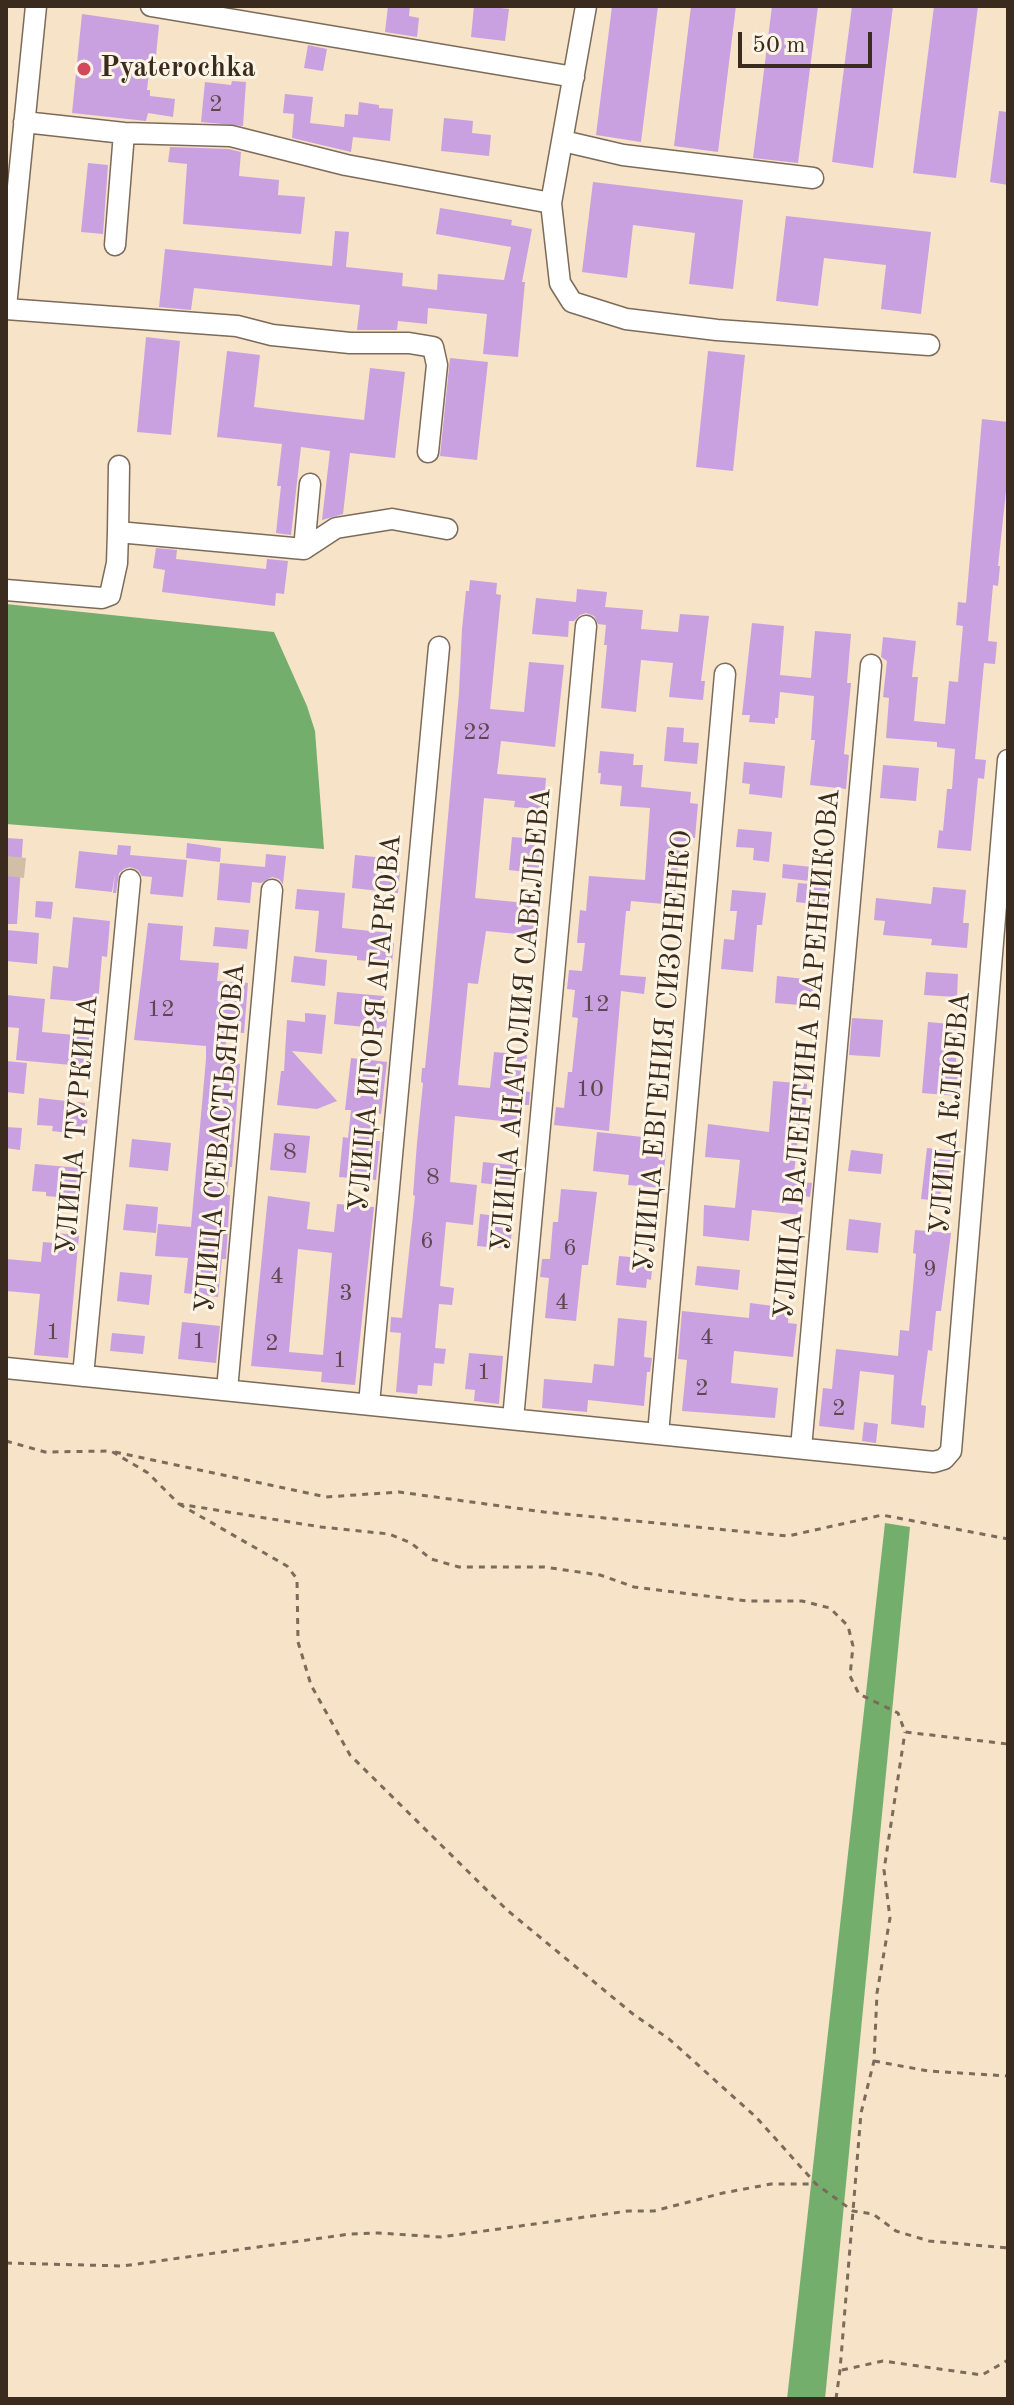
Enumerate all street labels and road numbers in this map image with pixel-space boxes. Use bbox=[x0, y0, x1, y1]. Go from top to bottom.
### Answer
street label: УЛИЦА АНАТОЛИЯ САВЕЛЬЕВА bbox=[485, 787, 559, 1253]
street label: УЛИЦА ВАЛЕНТИНА ВАРЕННИКОВА bbox=[768, 787, 848, 1321]
street label: УЛИЦА ЕВГЕНИЯ СИЗОНЕНКО bbox=[628, 829, 700, 1273]
street label: УЛИЦА ИГОРЯ АГАРКОВА bbox=[343, 833, 409, 1213]
street label: УЛИЦА СЕВАСТЬЯНОВА bbox=[189, 962, 253, 1314]
street label: УЛИЦА КЛЮЕВА bbox=[924, 990, 978, 1236]
street label: УЛИЦА ТУРКИНА bbox=[50, 994, 106, 1256]

